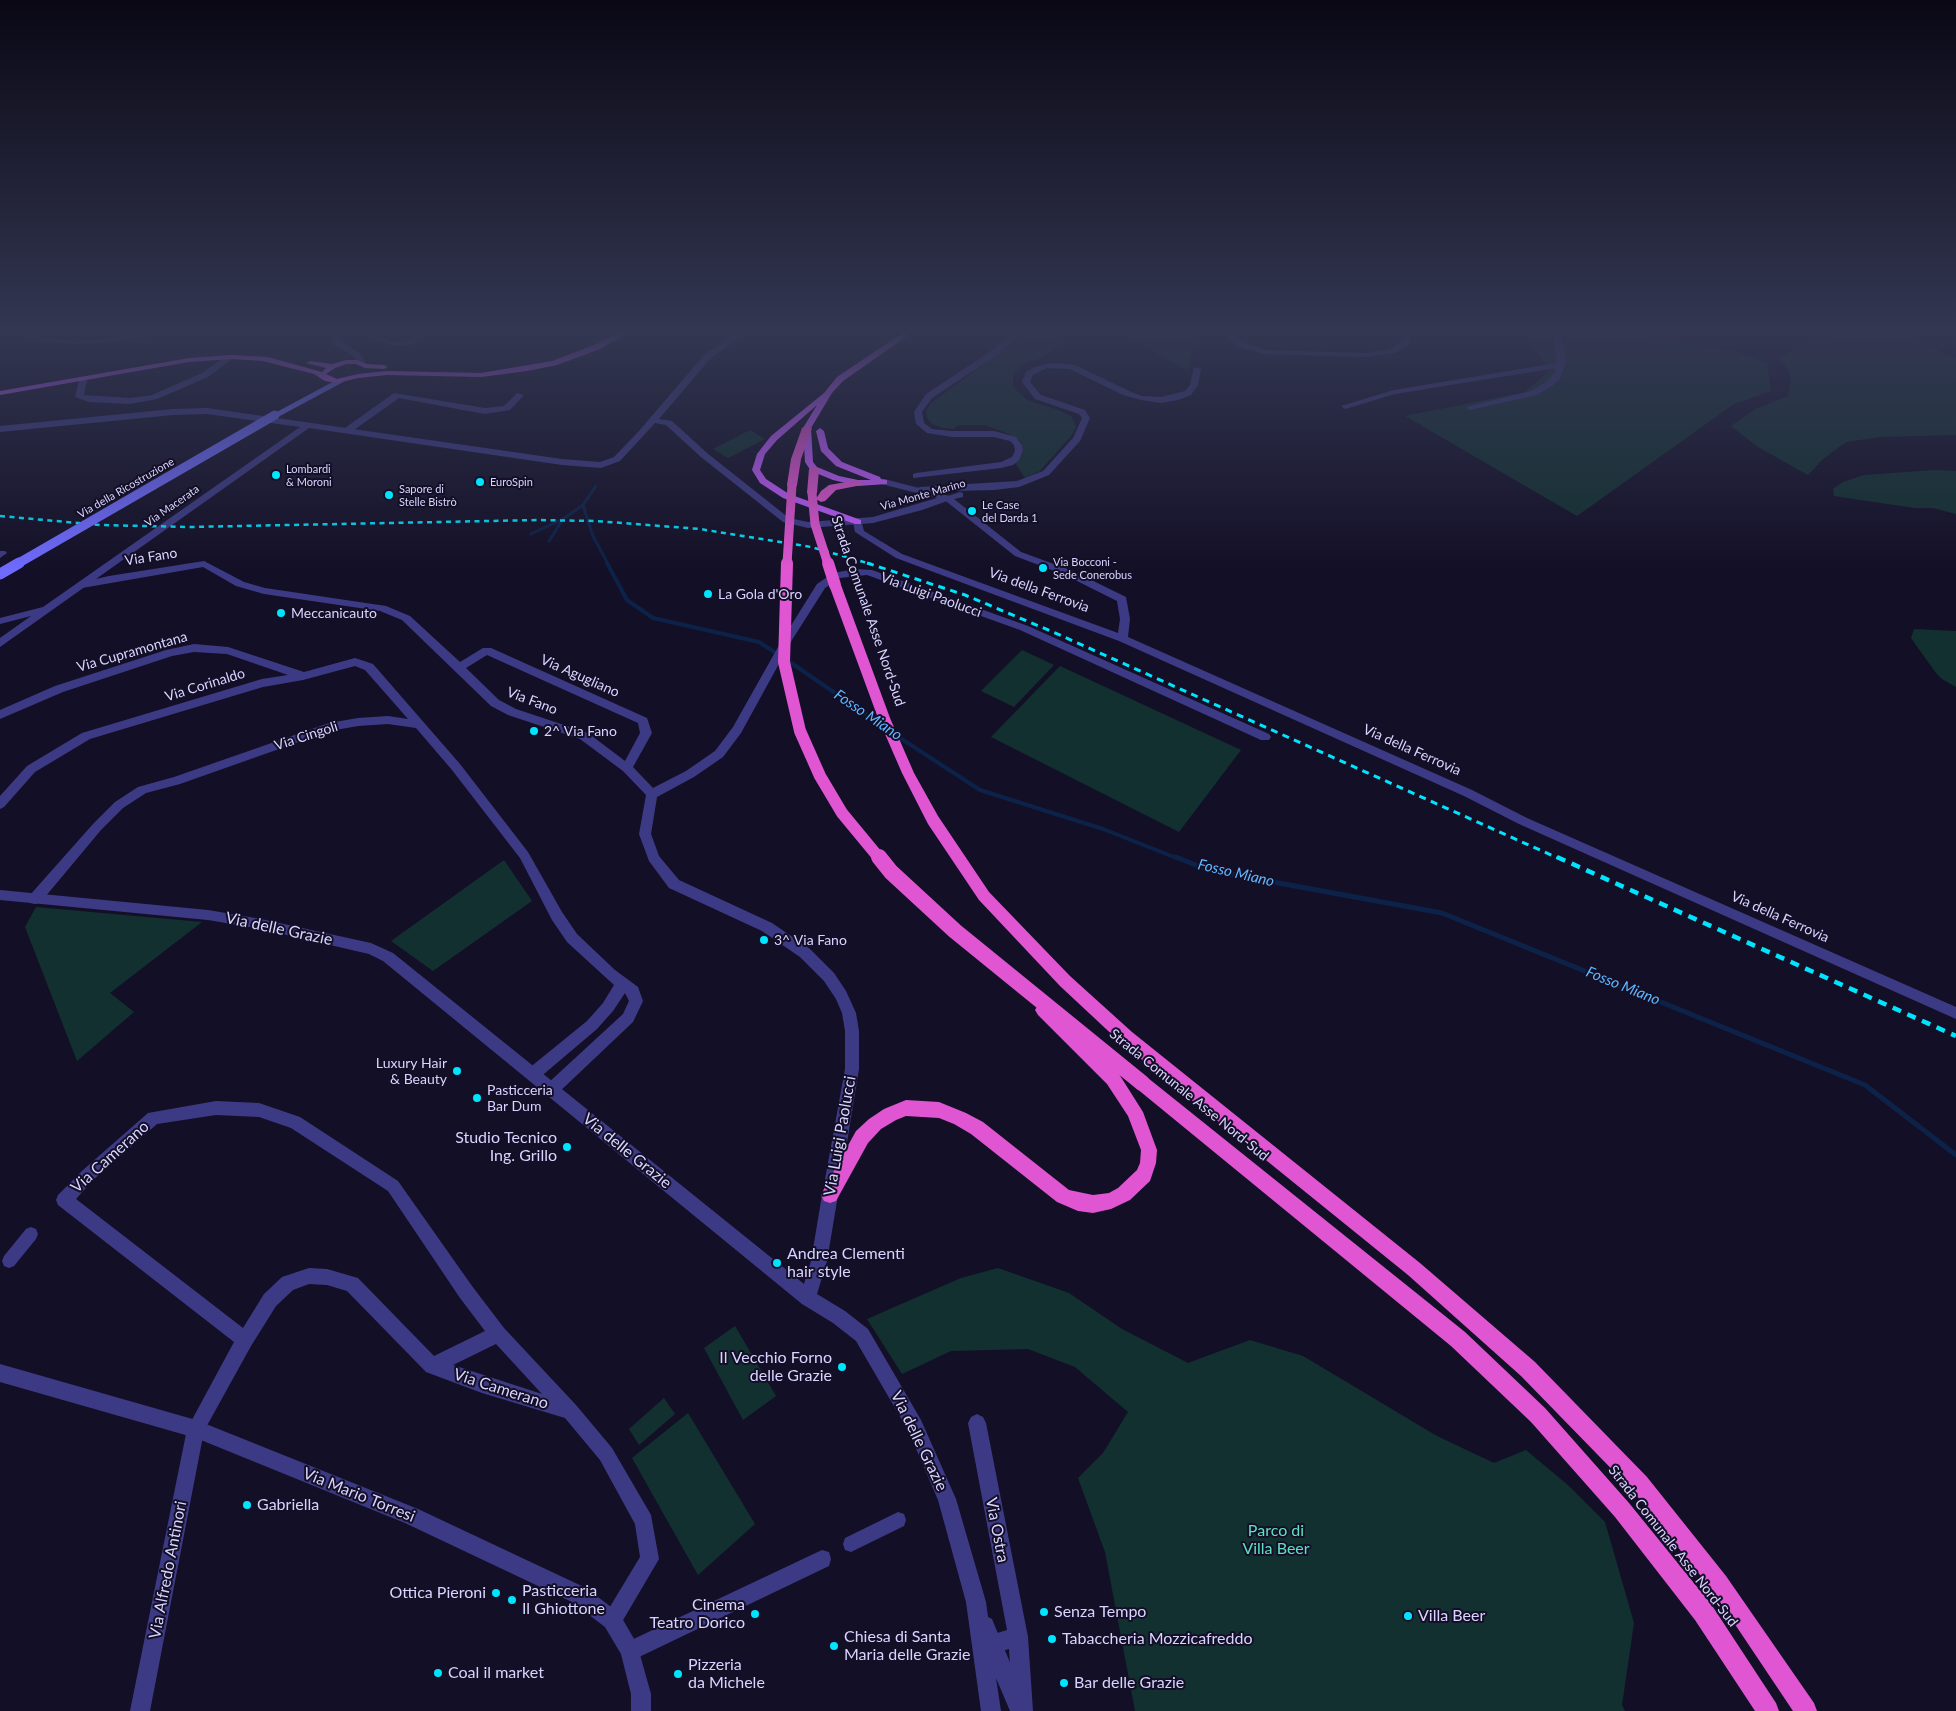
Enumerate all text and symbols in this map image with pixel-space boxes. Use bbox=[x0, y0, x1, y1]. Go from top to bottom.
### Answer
street label: Via della Ricostruzione bbox=[75, 455, 177, 521]
place label: Lombardi & Moroni bbox=[286, 462, 332, 488]
marker: Lombardi & Moroni bbox=[270, 469, 282, 481]
place label: EuroSpin bbox=[490, 475, 533, 489]
marker: EuroSpin bbox=[474, 476, 486, 488]
street label: Via Monte Marino bbox=[879, 477, 967, 513]
street label: Via Macerata bbox=[142, 482, 202, 530]
place label: Sapore di Stelle Bistrò bbox=[399, 482, 457, 508]
marker: Sapore di Stelle Bistrò bbox=[383, 489, 395, 501]
place label: Le Case del Darda 1 bbox=[982, 498, 1038, 524]
marker: Le Case del Darda 1 bbox=[966, 505, 978, 517]
street label: Strada Comunale Asse Nord-Sud bbox=[827, 514, 909, 708]
street label: Via Fano bbox=[124, 545, 178, 569]
place label: Via Bocconi - Sede Conerobus bbox=[1053, 555, 1132, 581]
marker: Via Bocconi - Sede Conerobus bbox=[1037, 562, 1049, 574]
street label: Via della Ferrovia bbox=[986, 564, 1092, 616]
street label: Via Luigi Paolucci bbox=[878, 569, 984, 621]
place label: La Gola d'Oro bbox=[718, 586, 802, 602]
marker: La Gola d'Oro bbox=[702, 588, 714, 600]
place label: Meccanicauto bbox=[291, 605, 377, 621]
marker: Meccanicauto bbox=[275, 607, 287, 619]
street label: Via Cupramontana bbox=[75, 628, 189, 676]
street label: Via Agugliano bbox=[538, 651, 622, 701]
street label: Via Corinaldo bbox=[163, 665, 247, 705]
street label: Via Fano bbox=[504, 684, 560, 718]
water label: Fosso Miano bbox=[831, 686, 905, 744]
street label: Via Cingoli bbox=[272, 718, 340, 754]
street label: Via della Ferrovia bbox=[1360, 721, 1464, 779]
place label: 2^ Via Fano bbox=[544, 723, 617, 739]
marker: 2^ Via Fano bbox=[528, 725, 540, 737]
water label: Fosso Miano bbox=[1196, 855, 1276, 891]
street label: Via della Ferrovia bbox=[1728, 888, 1832, 946]
street label: Via delle Grazie bbox=[224, 908, 334, 950]
place label: 3^ Via Fano bbox=[774, 932, 847, 948]
marker: 3^ Via Fano bbox=[758, 934, 770, 946]
water label: Fosso Miano bbox=[1583, 963, 1663, 1009]
street label: Strada Comunale Asse Nord-Sud bbox=[1106, 1026, 1272, 1164]
place label: Luxury Hair & Beauty bbox=[376, 1055, 447, 1088]
marker: Luxury Hair & Beauty bbox=[451, 1065, 463, 1077]
street label: Via Luigi Paolucci bbox=[820, 1074, 860, 1198]
place label: Pasticceria Bar Dum bbox=[487, 1082, 553, 1114]
marker: Pasticceria Bar Dum bbox=[471, 1092, 483, 1104]
street label: Via delle Grazie bbox=[579, 1109, 675, 1193]
street label: Via Camerano bbox=[67, 1117, 153, 1197]
place label: Studio Tecnico Ing. Grillo bbox=[455, 1128, 557, 1166]
marker: Studio Tecnico Ing. Grillo bbox=[561, 1141, 573, 1153]
place label: Andrea Clementi hair style bbox=[787, 1244, 905, 1282]
marker: Andrea Clementi hair style bbox=[771, 1257, 783, 1269]
place label: Il Vecchio Forno delle Grazie bbox=[719, 1348, 832, 1386]
marker: Il Vecchio Forno delle Grazie bbox=[836, 1361, 848, 1373]
street label: Via Camerano bbox=[451, 1365, 551, 1413]
street label: Via delle Grazie bbox=[886, 1388, 952, 1494]
street label: Strada Comunale Asse Nord-Sud bbox=[1605, 1462, 1741, 1630]
street label: Via Mario Torresi bbox=[300, 1464, 418, 1526]
place label: Gabriella bbox=[257, 1495, 319, 1515]
street label: Via Ostra bbox=[981, 1496, 1013, 1564]
street label: Via Alfredo Antinori bbox=[145, 1499, 191, 1641]
marker: Gabriella bbox=[241, 1499, 253, 1511]
park label: Parco di Villa Beer bbox=[1242, 1521, 1310, 1559]
place label: Pasticceria Il Ghiottone bbox=[522, 1581, 605, 1619]
place label: Ottica Pieroni bbox=[389, 1583, 486, 1603]
marker: Ottica Pieroni bbox=[490, 1587, 502, 1599]
marker: Pasticceria Il Ghiottone bbox=[506, 1594, 518, 1606]
place label: Cinema Teatro Dorico bbox=[649, 1595, 745, 1633]
place label: Senza Tempo bbox=[1054, 1602, 1146, 1622]
marker: Senza Tempo bbox=[1038, 1606, 1050, 1618]
place label: Villa Beer bbox=[1418, 1606, 1485, 1626]
marker: Cinema Teatro Dorico bbox=[749, 1608, 761, 1620]
marker: Villa Beer bbox=[1402, 1610, 1414, 1622]
place label: Chiesa di Santa Maria delle Grazie bbox=[844, 1627, 971, 1665]
place label: Tabaccheria Mozzicafreddo bbox=[1062, 1629, 1253, 1649]
marker: Tabaccheria Mozzicafreddo bbox=[1046, 1633, 1058, 1645]
marker: Chiesa di Santa Maria delle Grazie bbox=[828, 1640, 840, 1652]
place label: Pizzeria da Michele bbox=[688, 1655, 765, 1693]
place label: Coal il market bbox=[448, 1663, 544, 1683]
marker: Coal il market bbox=[432, 1667, 444, 1679]
marker: Pizzeria da Michele bbox=[672, 1668, 684, 1680]
place label: Bar delle Grazie bbox=[1074, 1673, 1184, 1693]
marker: Bar delle Grazie bbox=[1058, 1677, 1070, 1689]

